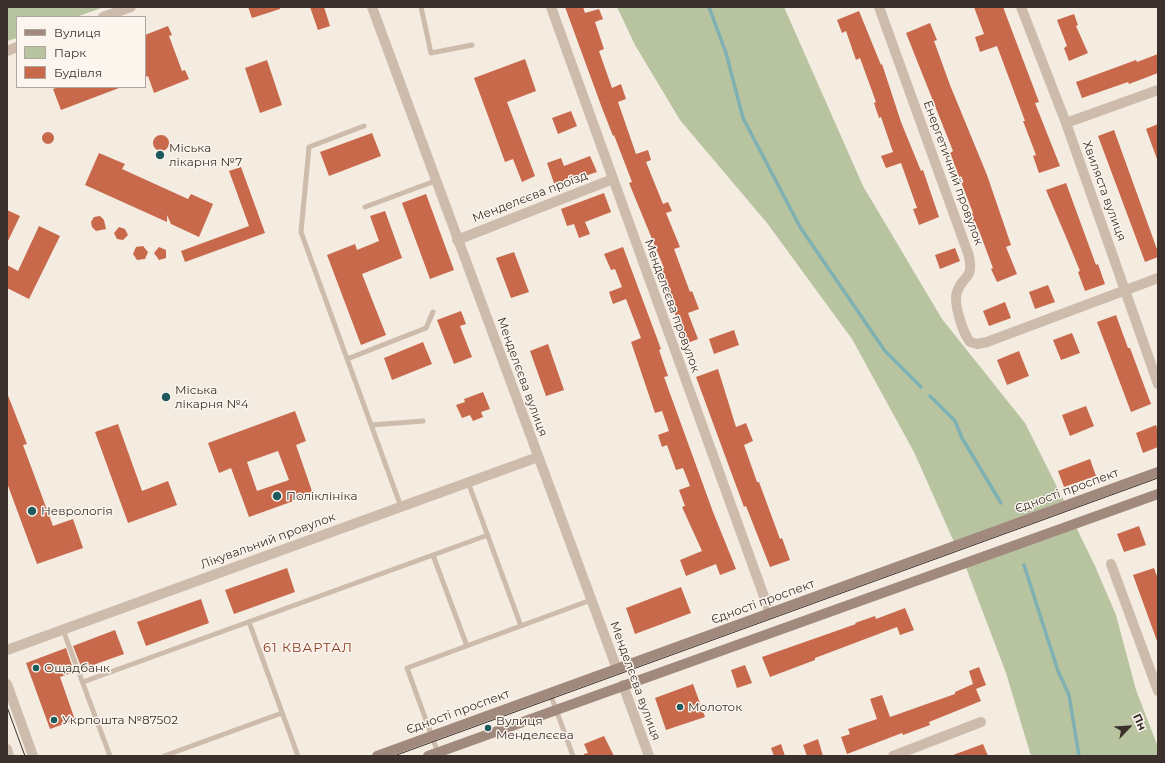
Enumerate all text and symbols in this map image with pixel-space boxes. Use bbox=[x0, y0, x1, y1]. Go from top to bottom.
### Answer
legend bbox=[16, 16, 146, 88]
text: Вулиця bbox=[54, 25, 101, 40]
text: Парк bbox=[54, 45, 86, 60]
text: Будівля bbox=[54, 65, 102, 80]
street label: Енергетичний провулок bbox=[920, 99, 986, 247]
street label: Хвиляста вулиця bbox=[1079, 139, 1129, 243]
place label: Міська лікарня №7 bbox=[169, 141, 242, 169]
marker: Міська лікарня №7 bbox=[154, 149, 166, 161]
street label: Менделєєва проїзд bbox=[470, 168, 590, 226]
street label: Менделєєва провулок bbox=[641, 237, 703, 375]
street label: Менделєєва вулиця bbox=[494, 315, 550, 439]
place label: Міська лікарня №4 bbox=[175, 383, 249, 411]
marker: Міська лікарня №4 bbox=[160, 391, 172, 403]
street label: Єдності проспект bbox=[1013, 466, 1121, 516]
place label: Поліклініка bbox=[286, 489, 357, 503]
marker: Поліклініка bbox=[271, 490, 283, 502]
place label: Неврологія bbox=[41, 504, 113, 518]
marker: Неврологія bbox=[26, 505, 38, 517]
street label: Лікувальний провулок bbox=[199, 510, 337, 572]
street label: Єдності проспект bbox=[709, 577, 817, 627]
street label: Менделєєва вулиця bbox=[607, 619, 663, 743]
district label: 61 КВАРТАЛ bbox=[263, 640, 353, 656]
place label: Ощадбанк bbox=[44, 661, 110, 675]
marker: Ощадбанк bbox=[31, 663, 41, 673]
street label: Єдності проспект bbox=[404, 687, 512, 737]
place label: Молоток bbox=[688, 700, 742, 714]
marker: Молоток bbox=[675, 702, 685, 712]
north arrow bbox=[1109, 707, 1149, 747]
text: Пн bbox=[1130, 711, 1150, 732]
place label: Укрпошта №87502 bbox=[62, 713, 178, 727]
place label: Вулиця Менделєєва bbox=[496, 714, 574, 742]
marker: Укрпошта №87502 bbox=[49, 715, 59, 725]
marker: Вулиця Менделєєва bbox=[483, 723, 493, 733]

